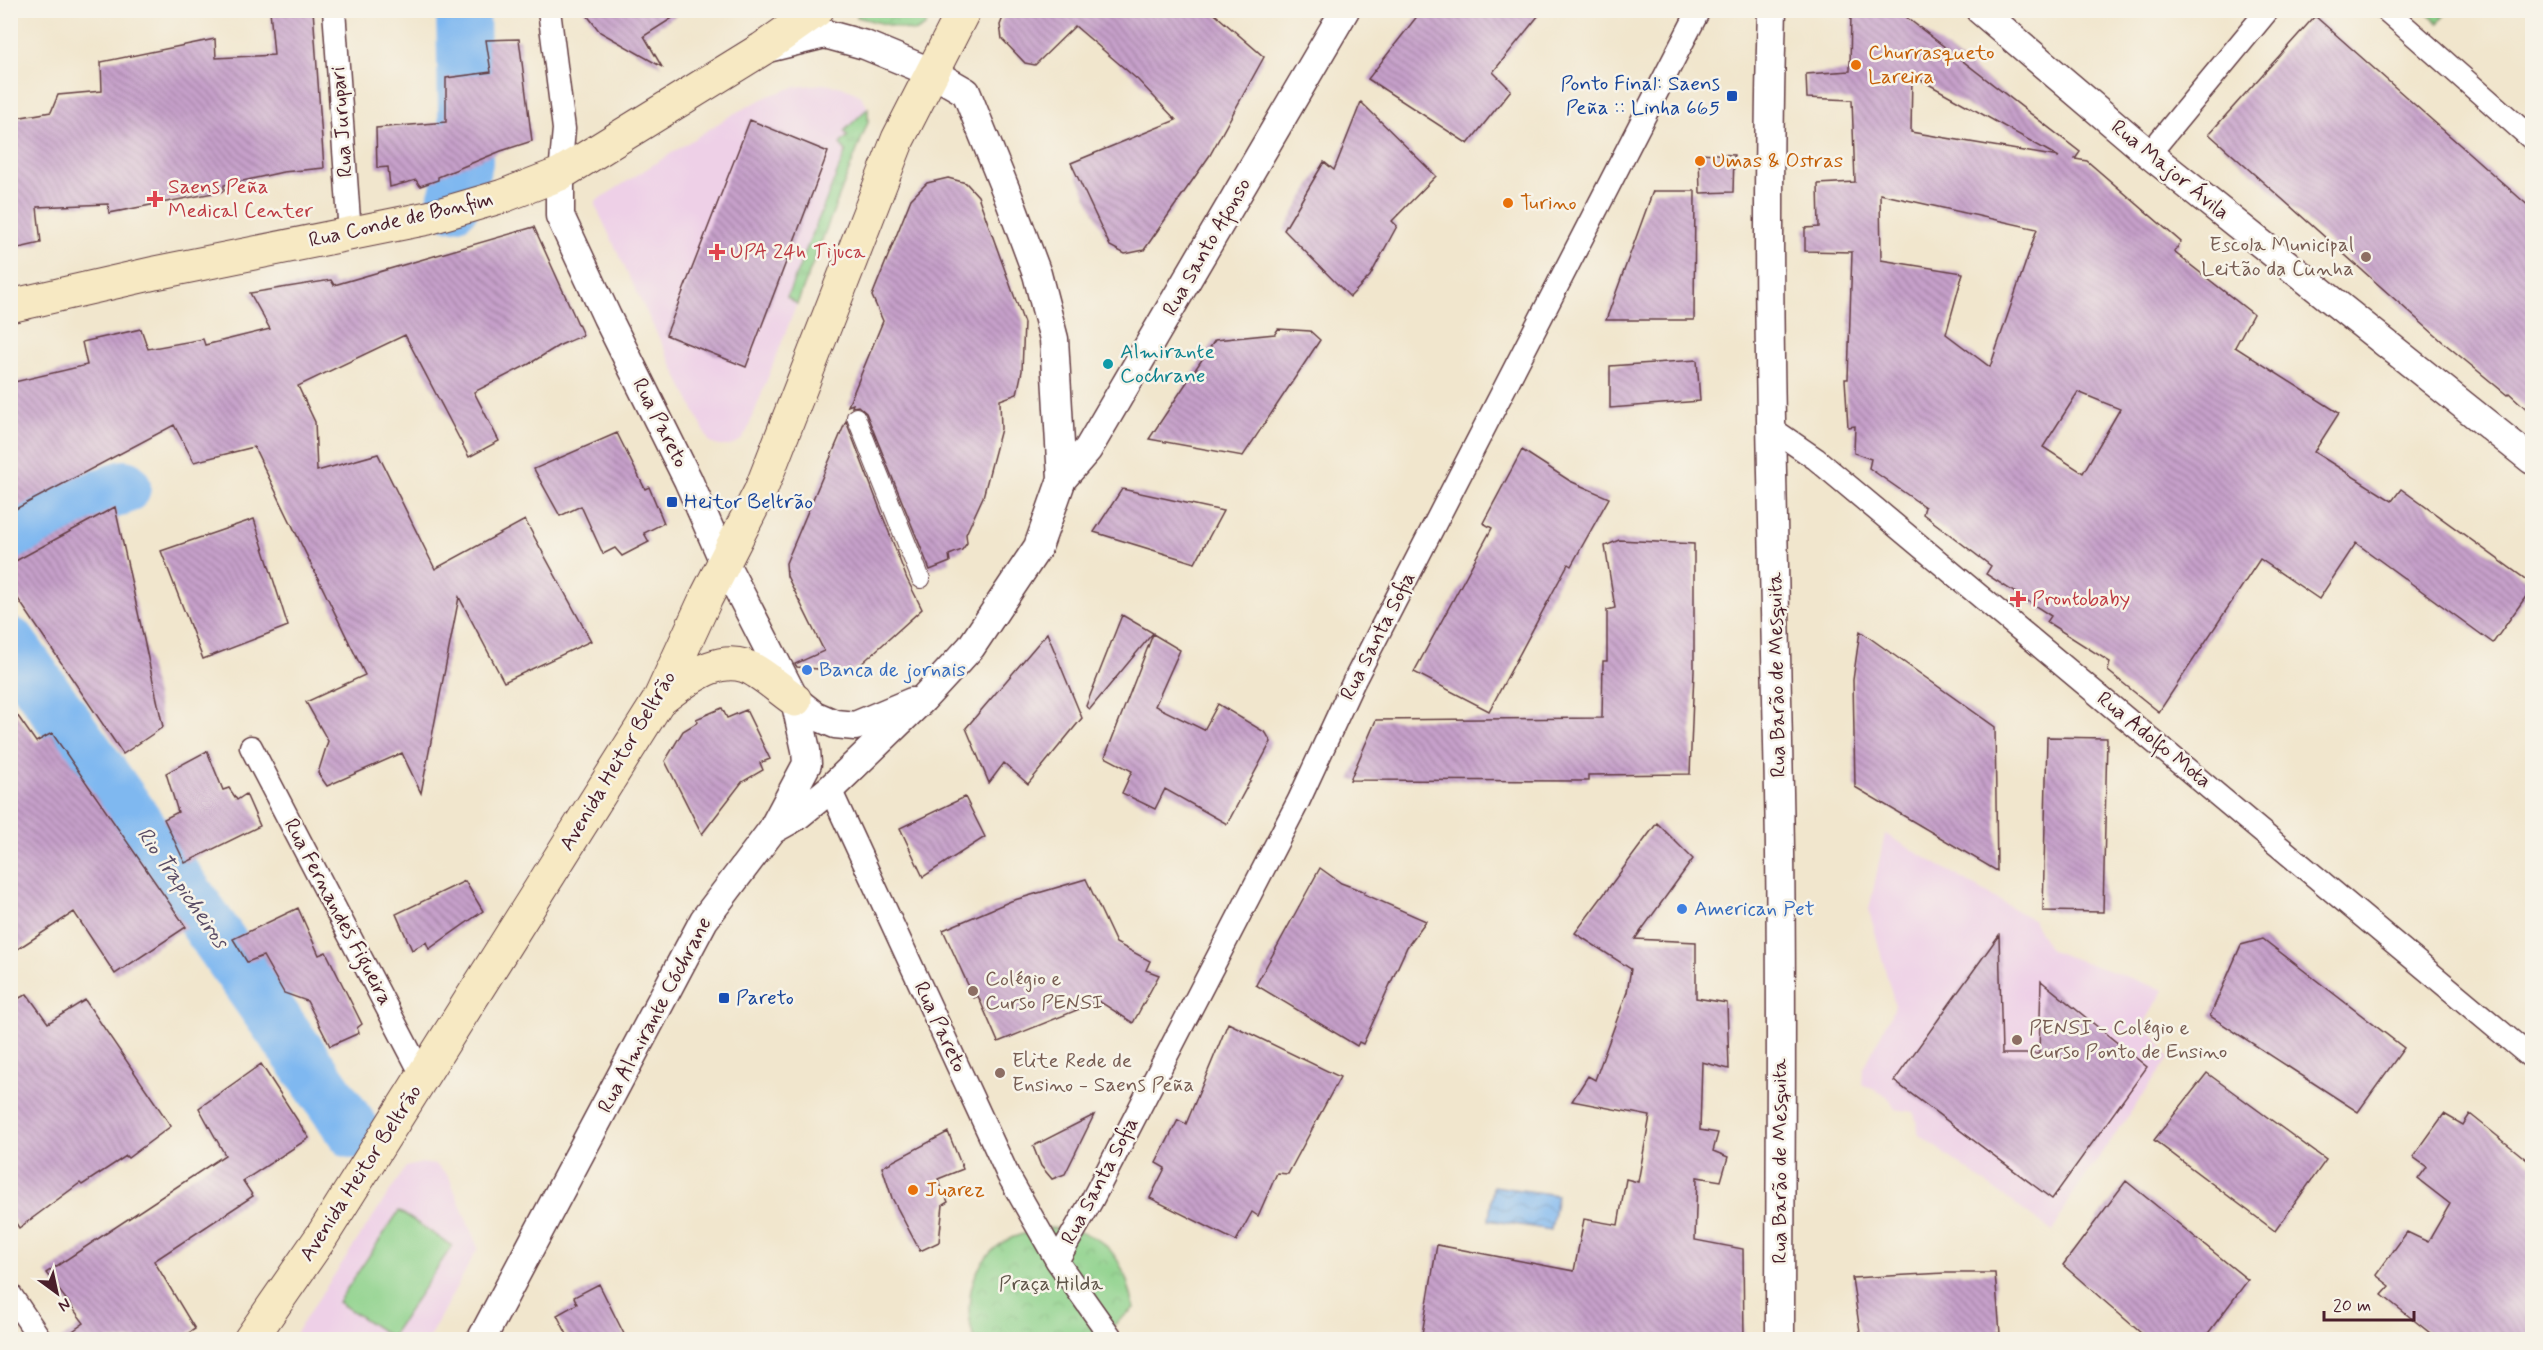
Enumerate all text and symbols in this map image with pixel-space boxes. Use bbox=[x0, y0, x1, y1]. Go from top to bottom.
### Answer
place label: Churrasqueto Lareira bbox=[1868, 39, 1995, 91]
marker: Churrasqueto Lareira bbox=[1849, 58, 1863, 72]
street label: Rua Jurupari bbox=[324, 66, 360, 178]
place label: Ponto Final: Saens Peña :: Linha 665 bbox=[1560, 70, 1720, 122]
marker: Ponto Final: Saens Peña :: Linha 665 bbox=[1725, 89, 1739, 103]
street label: Rua Major Ávila bbox=[2105, 114, 2235, 226]
place label: Umas & Ostras bbox=[1712, 147, 1843, 175]
marker: Umas & Ostras bbox=[1693, 154, 1707, 168]
place label: Saens Peña Medical Center bbox=[168, 173, 313, 225]
street label: Rua Santo Afonso bbox=[1156, 173, 1260, 322]
street label: Rua Conde de Bonfim bbox=[306, 185, 496, 255]
place label: Turino bbox=[1520, 189, 1577, 217]
marker: Saens Peña Medical Center bbox=[146, 190, 164, 208]
marker: Turino bbox=[1501, 196, 1515, 210]
place label: Escola Municipal Leitão da Cunha bbox=[2201, 231, 2354, 283]
place label: UPA 24h Tijuca bbox=[730, 238, 866, 266]
marker: UPA 24h Tijuca bbox=[708, 243, 726, 261]
marker: Escola Municipal Leitão da Cunha bbox=[2359, 250, 2373, 264]
place label: Almirante Cochrane bbox=[1120, 338, 1215, 390]
marker: Almirante Cochrane bbox=[1101, 357, 1115, 371]
street label: Rua Pareto bbox=[625, 373, 695, 473]
place label: Heitor Beltrão bbox=[684, 488, 813, 516]
marker: Heitor Beltrão bbox=[665, 495, 679, 509]
street label: Rua Santa Sofia bbox=[1334, 567, 1422, 705]
street label: Rua Barão de Mesquita bbox=[1761, 572, 1793, 778]
place label: Prontobaby bbox=[2032, 585, 2130, 613]
marker: Prontobaby bbox=[2009, 590, 2027, 608]
place label: Banca de jornais bbox=[819, 656, 966, 684]
marker: Banca de jornais bbox=[800, 663, 814, 677]
street label: Avenida Heitor Beltrão bbox=[553, 666, 683, 856]
street label: Rua Adolfo Mota bbox=[2090, 685, 2217, 796]
street label: Rua Fernandes Figueira bbox=[275, 814, 399, 1011]
water label: Rio Trapicheiros bbox=[130, 822, 235, 956]
place label: American Pet bbox=[1694, 895, 1815, 923]
marker: American Pet bbox=[1675, 902, 1689, 916]
street label: Rua Almirante Cóchrane bbox=[591, 912, 719, 1118]
place label: Colégio e Curso PENSI bbox=[985, 965, 1103, 1017]
street label: Rua Pareto bbox=[907, 977, 973, 1077]
place label: Pareto bbox=[736, 984, 794, 1012]
marker: Colégio e Curso PENSI bbox=[966, 984, 980, 998]
marker: Pareto bbox=[717, 991, 731, 1005]
place label: PENSI - Colégio e Curso Ponto de Ensino bbox=[2029, 1014, 2227, 1066]
marker: PENSI - Colégio e Curso Ponto de Ensino bbox=[2010, 1033, 2024, 1047]
place label: Elite Rede de Ensino - Saens Peña bbox=[1012, 1047, 1194, 1099]
street label: Rua Barão de Mesquita bbox=[1766, 1058, 1794, 1264]
marker: Elite Rede de Ensino - Saens Peña bbox=[993, 1066, 1007, 1080]
street label: Avenida Heitor Beltrão bbox=[293, 1079, 429, 1267]
street label: Rua Santa Sofia bbox=[1055, 1112, 1145, 1250]
place label: Juarez bbox=[925, 1176, 985, 1204]
marker: Juarez bbox=[906, 1183, 920, 1197]
north arrow bbox=[27, 1263, 87, 1323]
park label: Praça Hilda bbox=[999, 1270, 1104, 1298]
scale bar bbox=[2324, 1284, 2414, 1322]
text: N bbox=[54, 1293, 75, 1316]
text: 20 m bbox=[2333, 1294, 2371, 1318]

